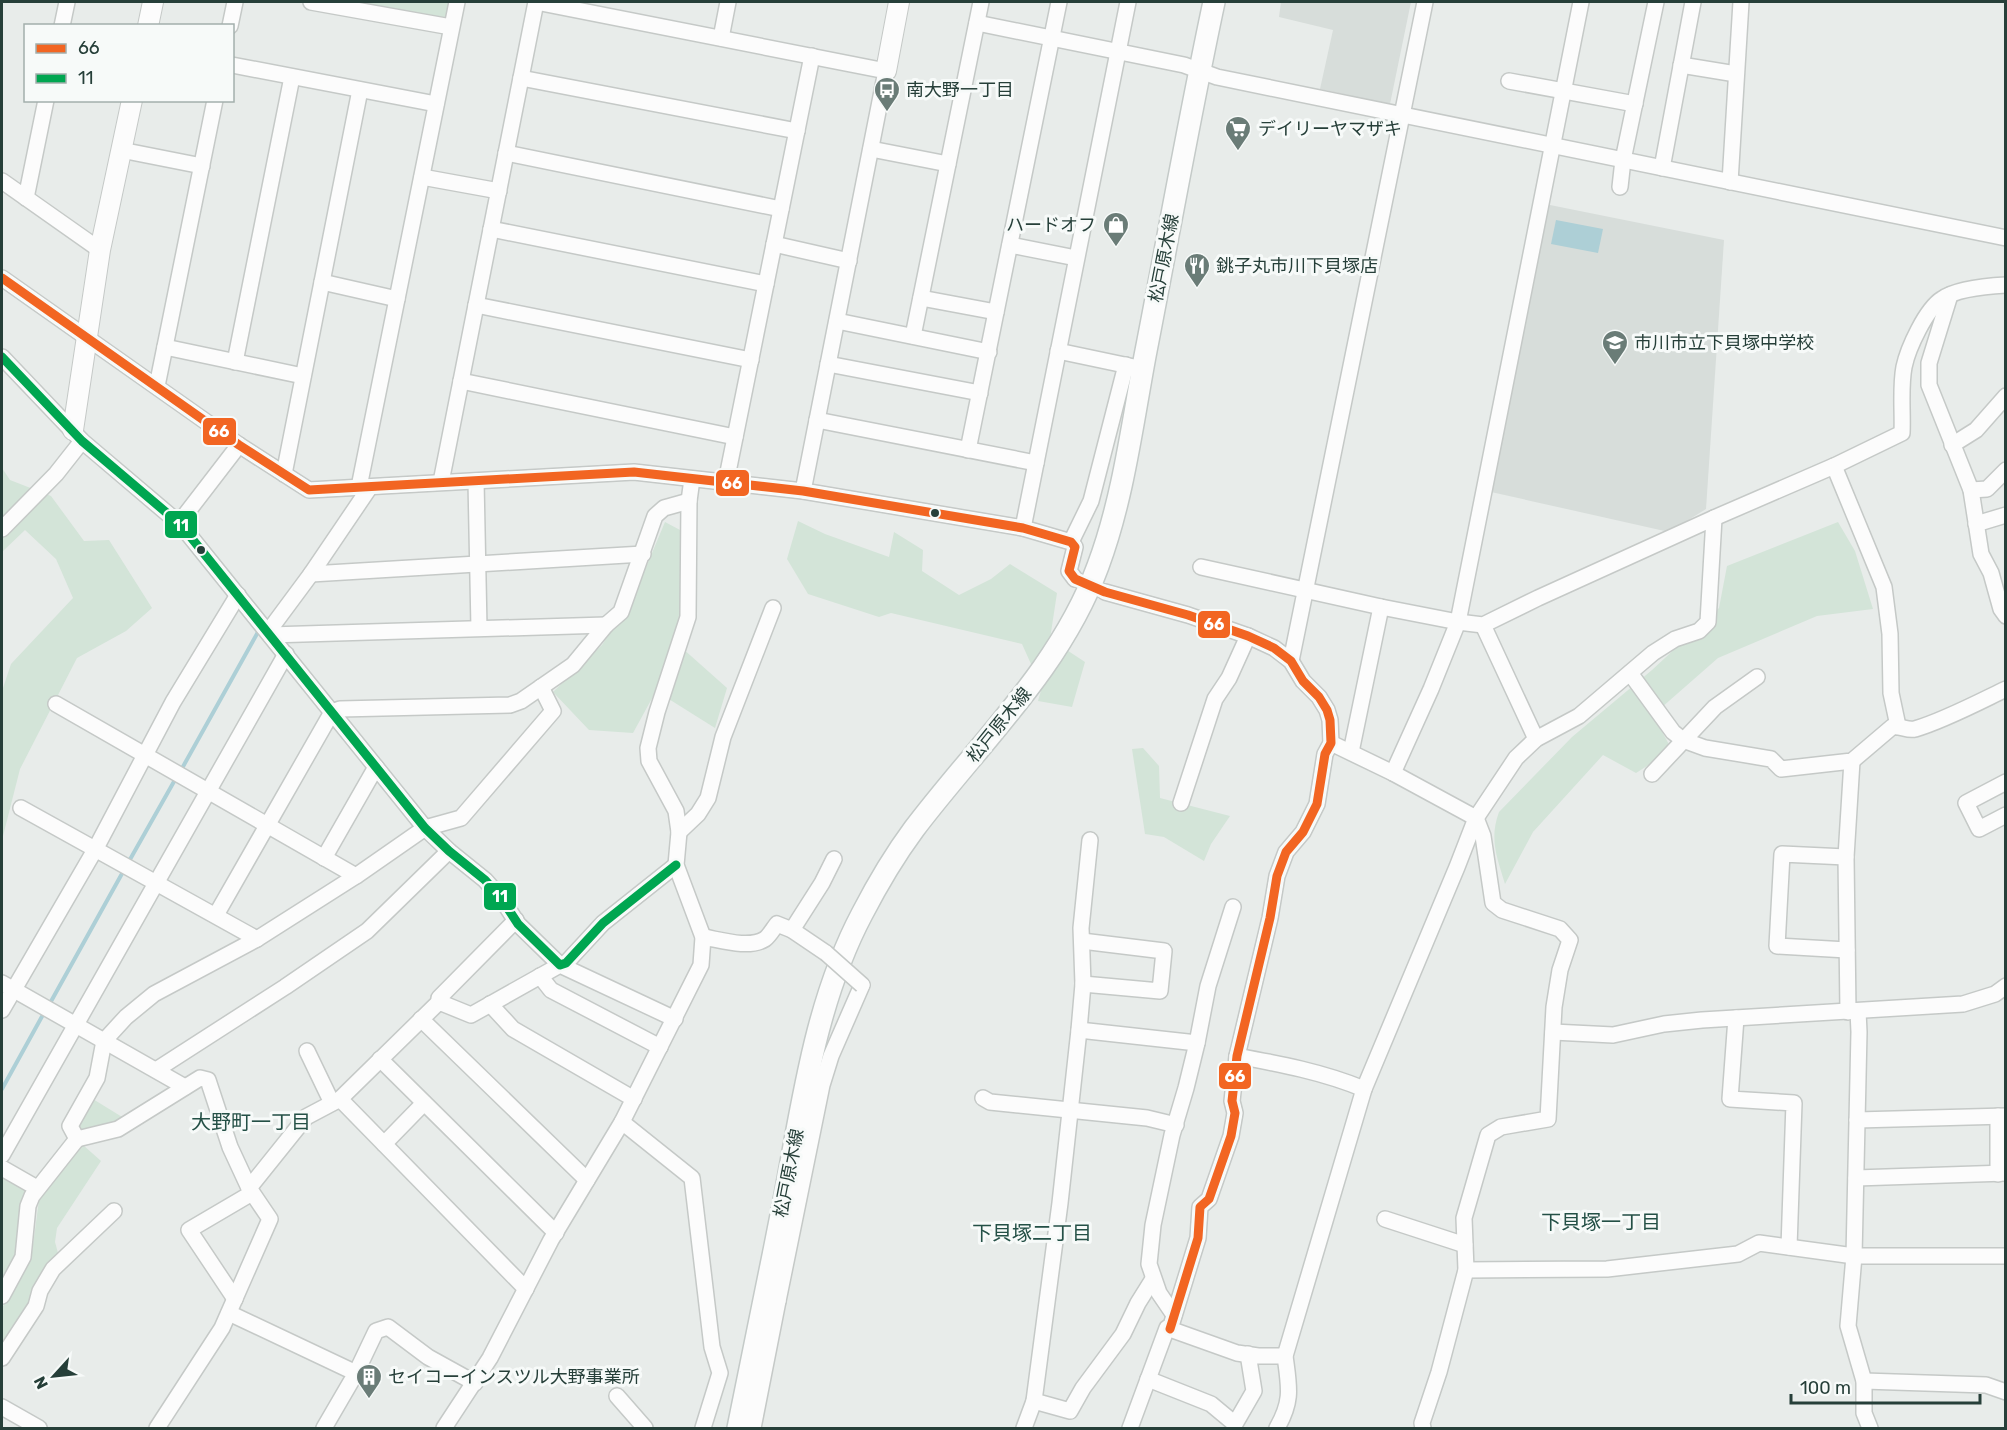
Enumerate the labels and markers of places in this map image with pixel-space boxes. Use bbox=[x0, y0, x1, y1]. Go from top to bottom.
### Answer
bus stop icon: 南大野一丁目 bbox=[872, 75, 902, 113]
place label: 南大野一丁目 bbox=[906, 79, 1014, 101]
supermarket icon: デイリーヤマザキ bbox=[1223, 114, 1253, 152]
place label: デイリーヤマザキ bbox=[1258, 118, 1402, 140]
shop icon: ハードオフ bbox=[1101, 210, 1131, 248]
place label: ハードオフ bbox=[1006, 214, 1096, 236]
restaurant icon: 銚子丸市川下貝塚店 bbox=[1182, 251, 1212, 289]
place label: 銚子丸市川下貝塚店 bbox=[1216, 255, 1378, 277]
school or university icon: 市川市立下貝塚中学校 bbox=[1600, 328, 1630, 366]
place label: 市川市立下貝塚中学校 bbox=[1634, 332, 1814, 354]
unlabelled marker bbox=[929, 507, 941, 519]
unlabelled marker bbox=[195, 544, 207, 556]
building icon: セイコーインスツル大野事業所 bbox=[354, 1362, 384, 1400]
place label: セイコーインスツル大野事業所 bbox=[388, 1366, 640, 1388]

